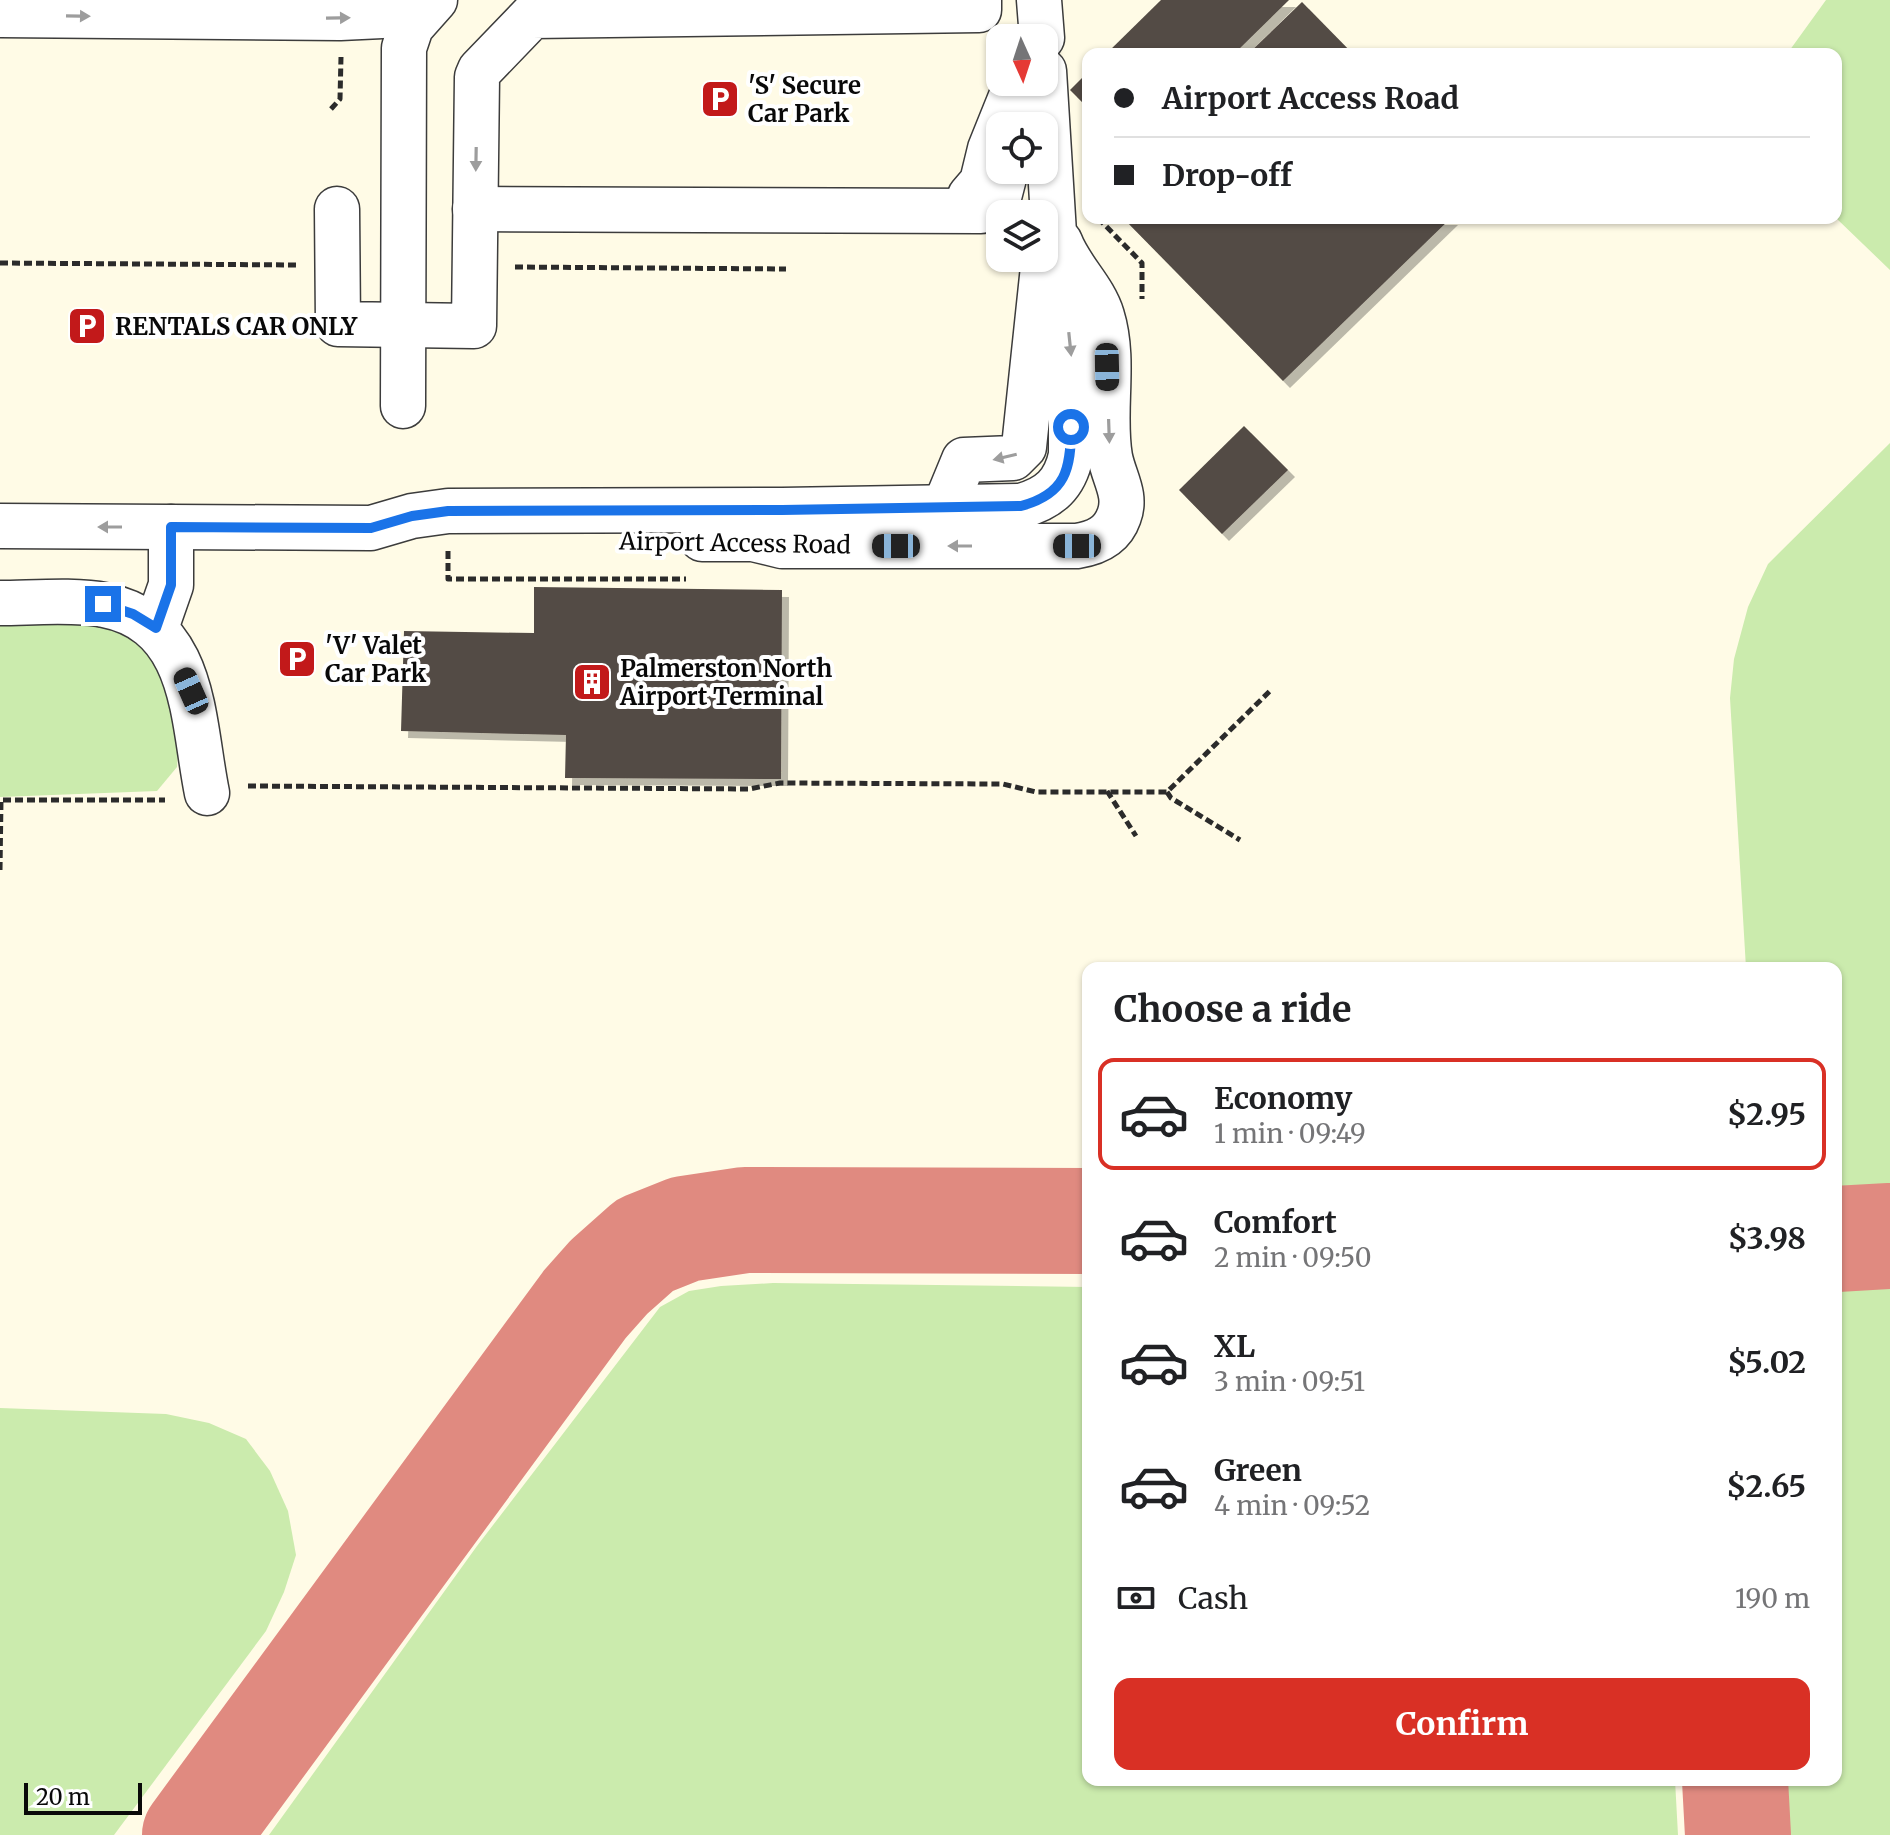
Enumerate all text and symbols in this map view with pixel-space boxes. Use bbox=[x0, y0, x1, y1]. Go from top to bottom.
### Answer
one-way arrow bbox=[66, 10, 91, 22]
one-way arrow bbox=[326, 11, 351, 24]
north arrow bbox=[986, 24, 1058, 96]
map controls bbox=[986, 24, 1058, 272]
place label: 'S' Secure Car Park bbox=[748, 70, 861, 129]
parking icon: 'S' Secure Car Park bbox=[699, 78, 741, 120]
text: Airport Access Road bbox=[1162, 79, 1459, 117]
button: locate bbox=[986, 112, 1058, 184]
one-way arrow bbox=[470, 147, 482, 172]
text: Drop-off bbox=[1162, 156, 1292, 194]
button: layers bbox=[986, 200, 1058, 272]
parking icon: RENTALS CAR ONLY bbox=[66, 305, 108, 347]
place label: RENTALS CAR ONLY bbox=[115, 311, 359, 342]
one-way arrow bbox=[1063, 331, 1076, 356]
car bbox=[1095, 343, 1119, 391]
route start bbox=[1053, 409, 1089, 445]
one-way arrow bbox=[1103, 419, 1115, 444]
one-way arrow bbox=[993, 451, 1018, 464]
one-way arrow bbox=[97, 521, 122, 533]
street label: Airport Access Road bbox=[618, 525, 851, 561]
car bbox=[872, 534, 920, 558]
car bbox=[1053, 534, 1101, 558]
one-way arrow bbox=[947, 540, 972, 552]
route end bbox=[85, 586, 121, 622]
place label: 'V' Valet Car Park bbox=[325, 630, 427, 689]
parking icon: 'V' Valet Car Park bbox=[276, 638, 318, 680]
place label: Palmerston North Airport Terminal bbox=[619, 653, 832, 712]
building icon: Palmerston North Airport Terminal bbox=[571, 661, 613, 703]
car bbox=[170, 664, 212, 718]
text: Choose a ride bbox=[1114, 987, 1351, 1032]
icon: car bbox=[1118, 1078, 1190, 1150]
text: Economy bbox=[1214, 1079, 1352, 1117]
text: $2.95 bbox=[1727, 1095, 1806, 1133]
text: 1 min · 09:49 bbox=[1214, 1117, 1366, 1150]
icon: car bbox=[1118, 1202, 1190, 1274]
text: Comfort bbox=[1214, 1203, 1337, 1241]
text: $3.98 bbox=[1728, 1219, 1806, 1257]
text: 2 min · 09:50 bbox=[1214, 1241, 1372, 1274]
icon: car bbox=[1118, 1326, 1190, 1398]
text: XL bbox=[1214, 1327, 1255, 1365]
text: $5.02 bbox=[1727, 1343, 1806, 1381]
text: 3 min · 09:51 bbox=[1214, 1365, 1365, 1398]
icon: car bbox=[1118, 1450, 1190, 1522]
text: Green bbox=[1214, 1451, 1302, 1489]
text: $2.65 bbox=[1726, 1467, 1806, 1505]
text: 4 min · 09:52 bbox=[1214, 1489, 1370, 1522]
icon: cash bbox=[1114, 1576, 1158, 1620]
text: Cash bbox=[1178, 1579, 1248, 1617]
text: 190 m bbox=[1735, 1582, 1810, 1615]
button: Confirm bbox=[1114, 1678, 1810, 1770]
scale bar bbox=[24, 1779, 142, 1815]
text: 20 m bbox=[36, 1783, 90, 1811]

